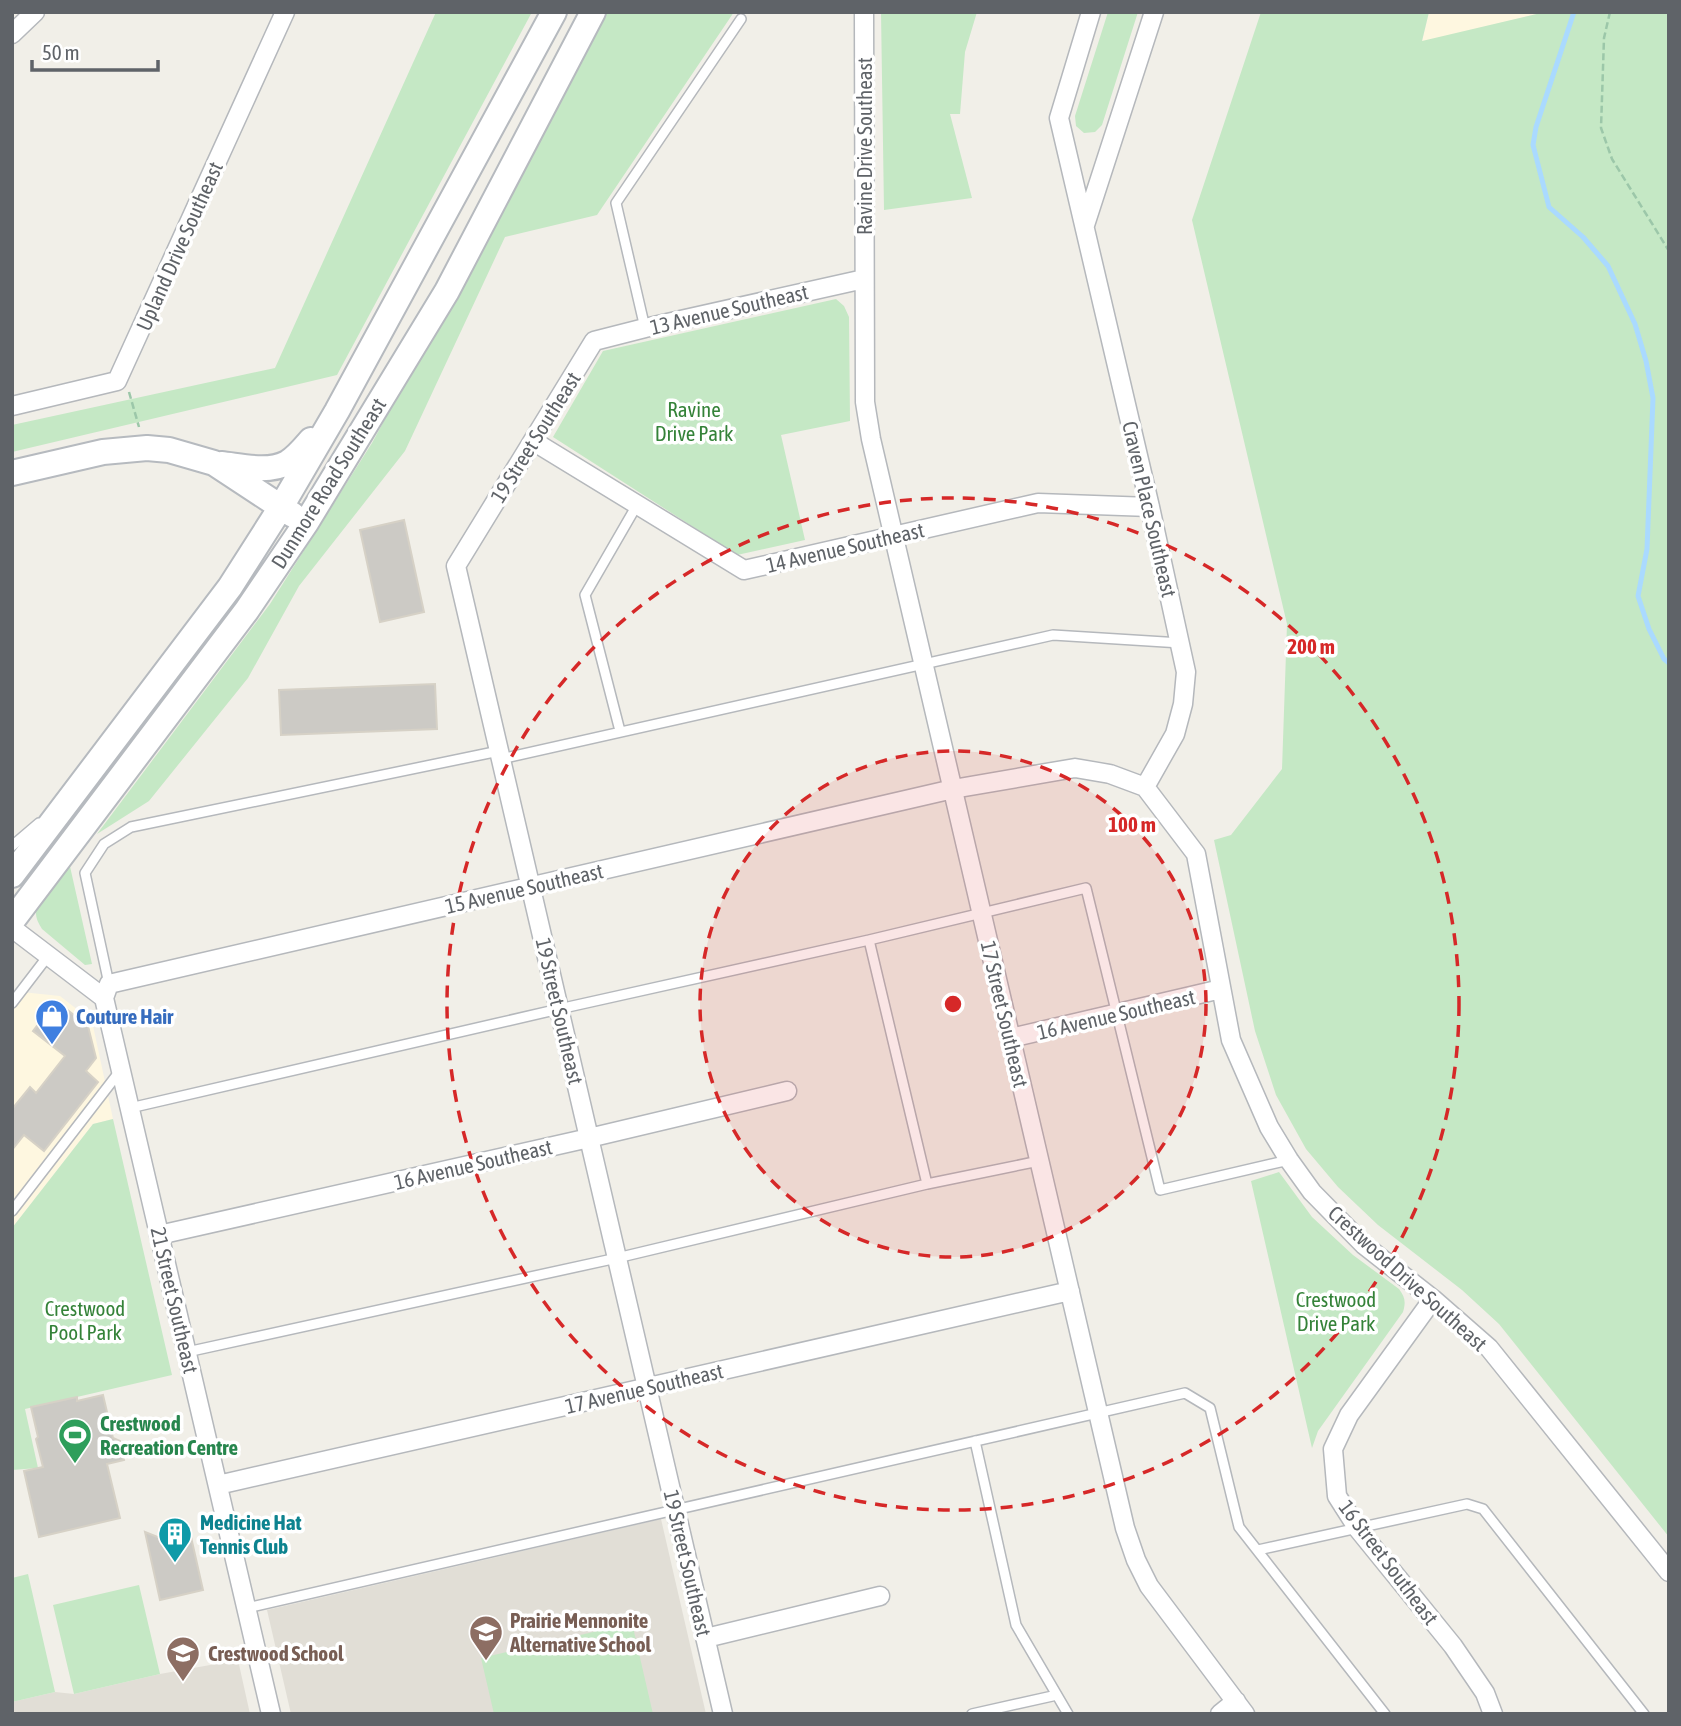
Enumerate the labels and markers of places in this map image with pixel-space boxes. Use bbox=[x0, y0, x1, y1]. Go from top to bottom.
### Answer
centre of rings bbox=[941, 992, 965, 1016]
shop icon: Couture Hair bbox=[33, 997, 71, 1046]
place label: Couture Hair bbox=[76, 1004, 174, 1028]
place label: Crestwood Recreation Centre bbox=[100, 1411, 238, 1459]
sports icon: Crestwood Recreation Centre bbox=[56, 1416, 94, 1465]
place label: Medicine Hat Tennis Club bbox=[200, 1510, 302, 1558]
building icon: Medicine Hat Tennis Club bbox=[156, 1515, 194, 1564]
place label: Prairie Mennonite Alternative School bbox=[509, 1608, 652, 1656]
school or university icon: Prairie Mennonite Alternative School bbox=[467, 1613, 505, 1662]
school or university icon: Crestwood School bbox=[164, 1634, 202, 1683]
place label: Crestwood School bbox=[208, 1641, 344, 1665]

